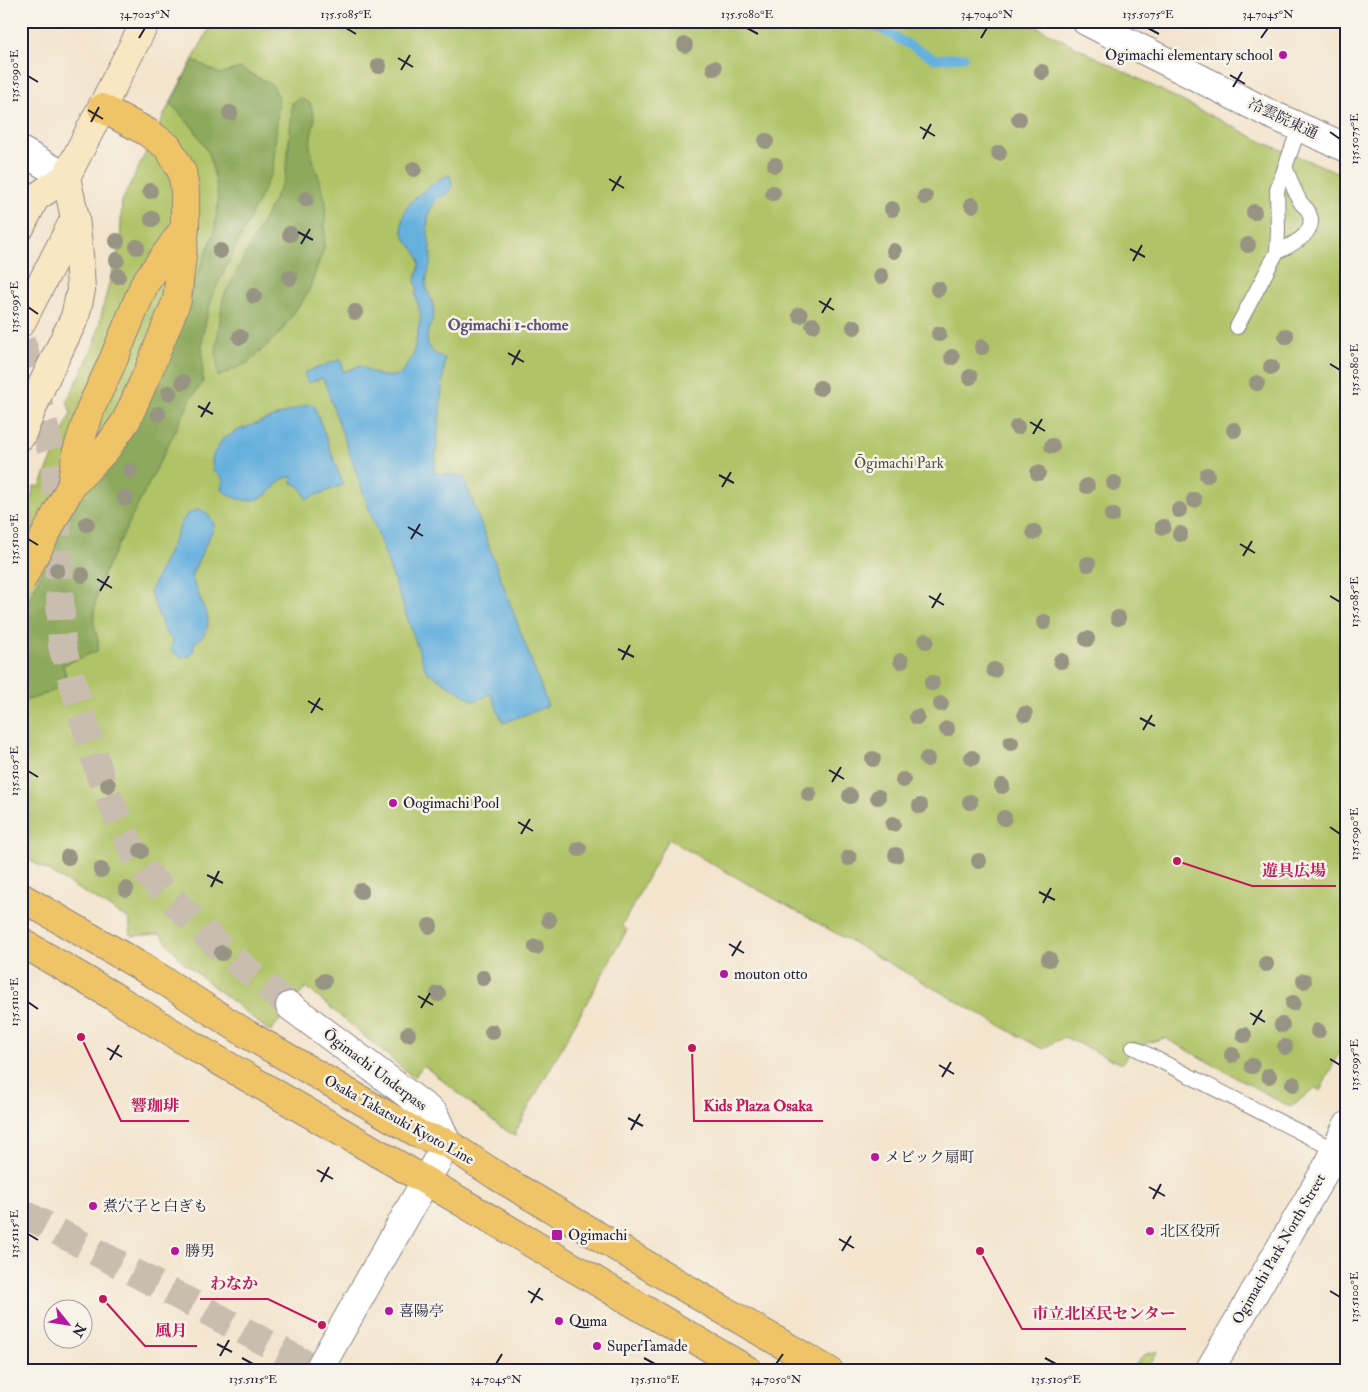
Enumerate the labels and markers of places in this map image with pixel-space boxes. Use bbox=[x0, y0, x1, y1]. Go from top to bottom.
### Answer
place label: Ogimachi elementary school bbox=[1105, 46, 1273, 65]
marker: Ogimachi elementary school bbox=[1277, 49, 1289, 61]
place label: Oogimachi Pool bbox=[403, 794, 499, 813]
marker: Oogimachi Pool bbox=[387, 797, 399, 809]
callout: 遊具広場 bbox=[1252, 855, 1336, 886]
place label: mouton otto bbox=[734, 965, 808, 984]
marker: mouton otto bbox=[718, 968, 730, 980]
callout: 響珈琲 bbox=[121, 1090, 189, 1121]
callout: Kids Plaza Osaka bbox=[694, 1090, 823, 1121]
place label: メビック扇町 bbox=[885, 1148, 974, 1167]
marker: メビック扇町 bbox=[869, 1151, 881, 1163]
place label: 煮穴子と白ぎも bbox=[103, 1197, 208, 1216]
marker: 煮穴子と白ぎも bbox=[87, 1200, 99, 1212]
place label: 北区役所 bbox=[1160, 1222, 1220, 1241]
marker: 北区役所 bbox=[1144, 1225, 1156, 1237]
place label: Ogimachi bbox=[568, 1226, 627, 1245]
marker: Ogimachi bbox=[550, 1228, 564, 1242]
place label: 勝男 bbox=[185, 1242, 215, 1261]
marker: 勝男 bbox=[169, 1245, 181, 1257]
callout: わなか bbox=[200, 1268, 268, 1299]
callout: 市立北区民センター bbox=[1022, 1298, 1186, 1329]
place label: 喜陽亭 bbox=[399, 1302, 444, 1321]
marker: 喜陽亭 bbox=[383, 1305, 395, 1317]
place label: Quma bbox=[569, 1312, 608, 1331]
callout: 風月 bbox=[145, 1315, 197, 1346]
marker: Quma bbox=[553, 1315, 565, 1327]
place label: SuperTamade bbox=[607, 1337, 688, 1357]
marker: SuperTamade bbox=[591, 1340, 603, 1352]

